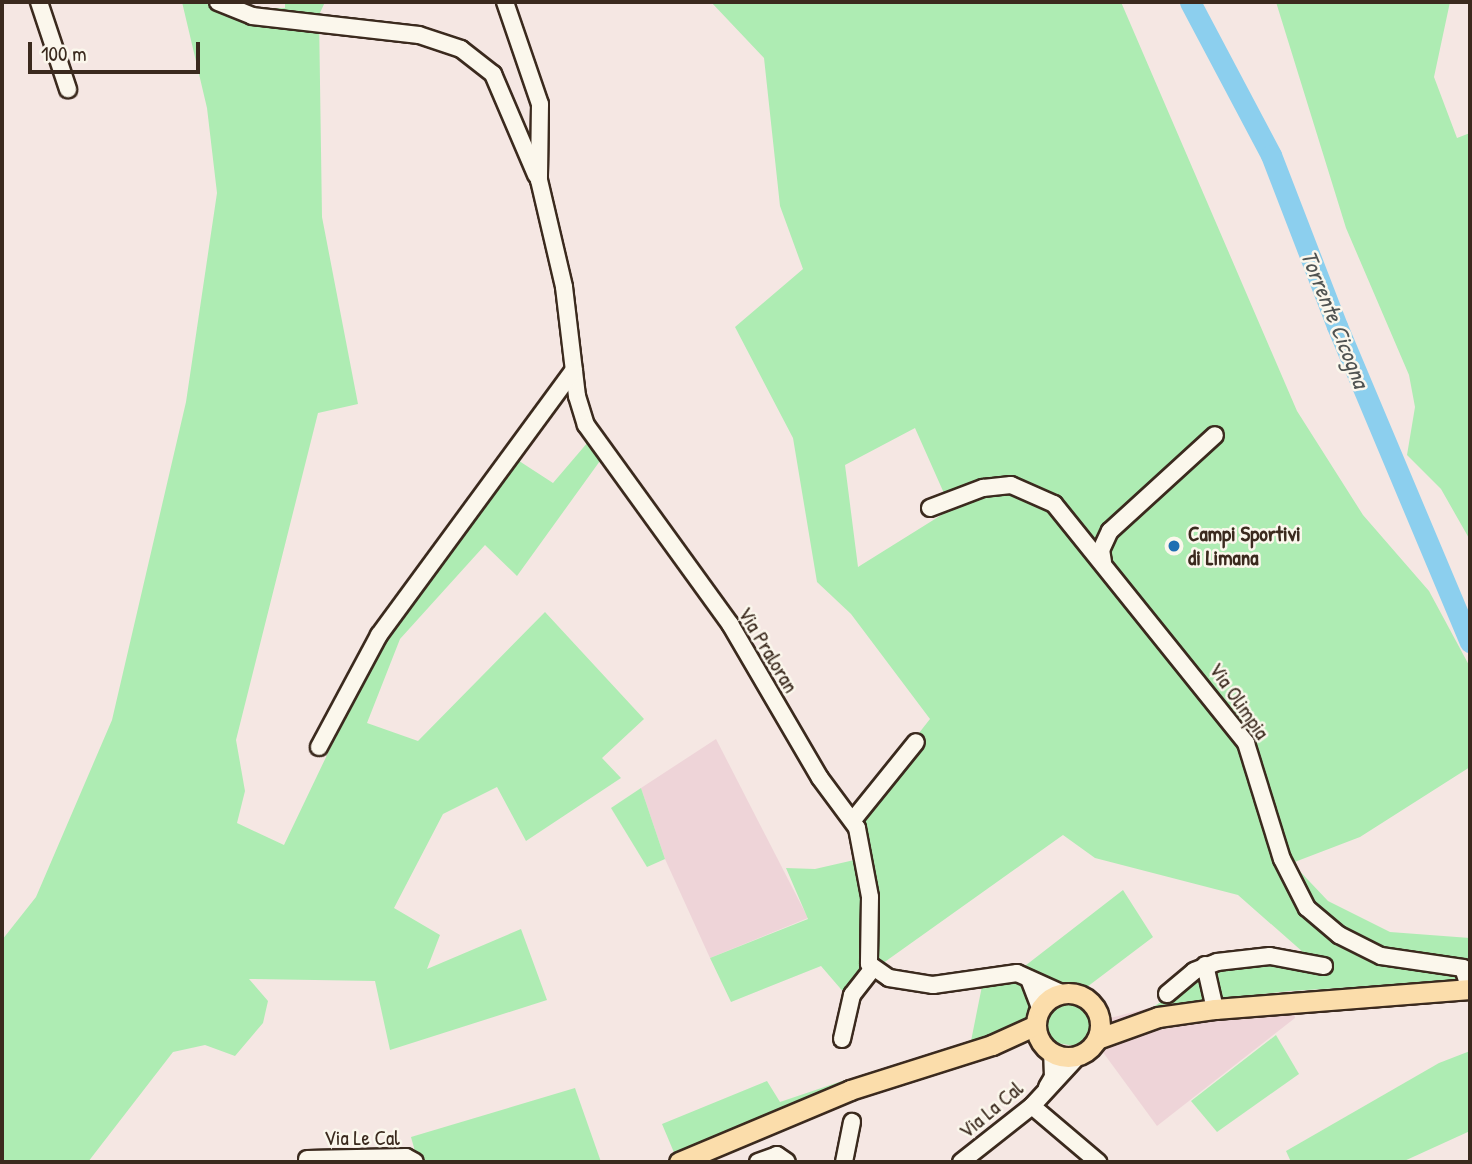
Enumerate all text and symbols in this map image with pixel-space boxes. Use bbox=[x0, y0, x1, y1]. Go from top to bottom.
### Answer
scale bar bbox=[32, 28, 203, 72]
text: 100 m bbox=[41, 39, 87, 68]
water label: Torrente Cicogna bbox=[1295, 246, 1375, 392]
place label: Campi Sportivi di Limana bbox=[1188, 521, 1301, 571]
marker: Campi Sportivi di Limana bbox=[1166, 538, 1182, 554]
street label: Via Praloran bbox=[733, 602, 803, 698]
street label: Via Olimpia bbox=[1204, 658, 1274, 744]
street label: Via La Cal bbox=[954, 1076, 1028, 1144]
street label: Via Le Cal bbox=[324, 1125, 400, 1151]

